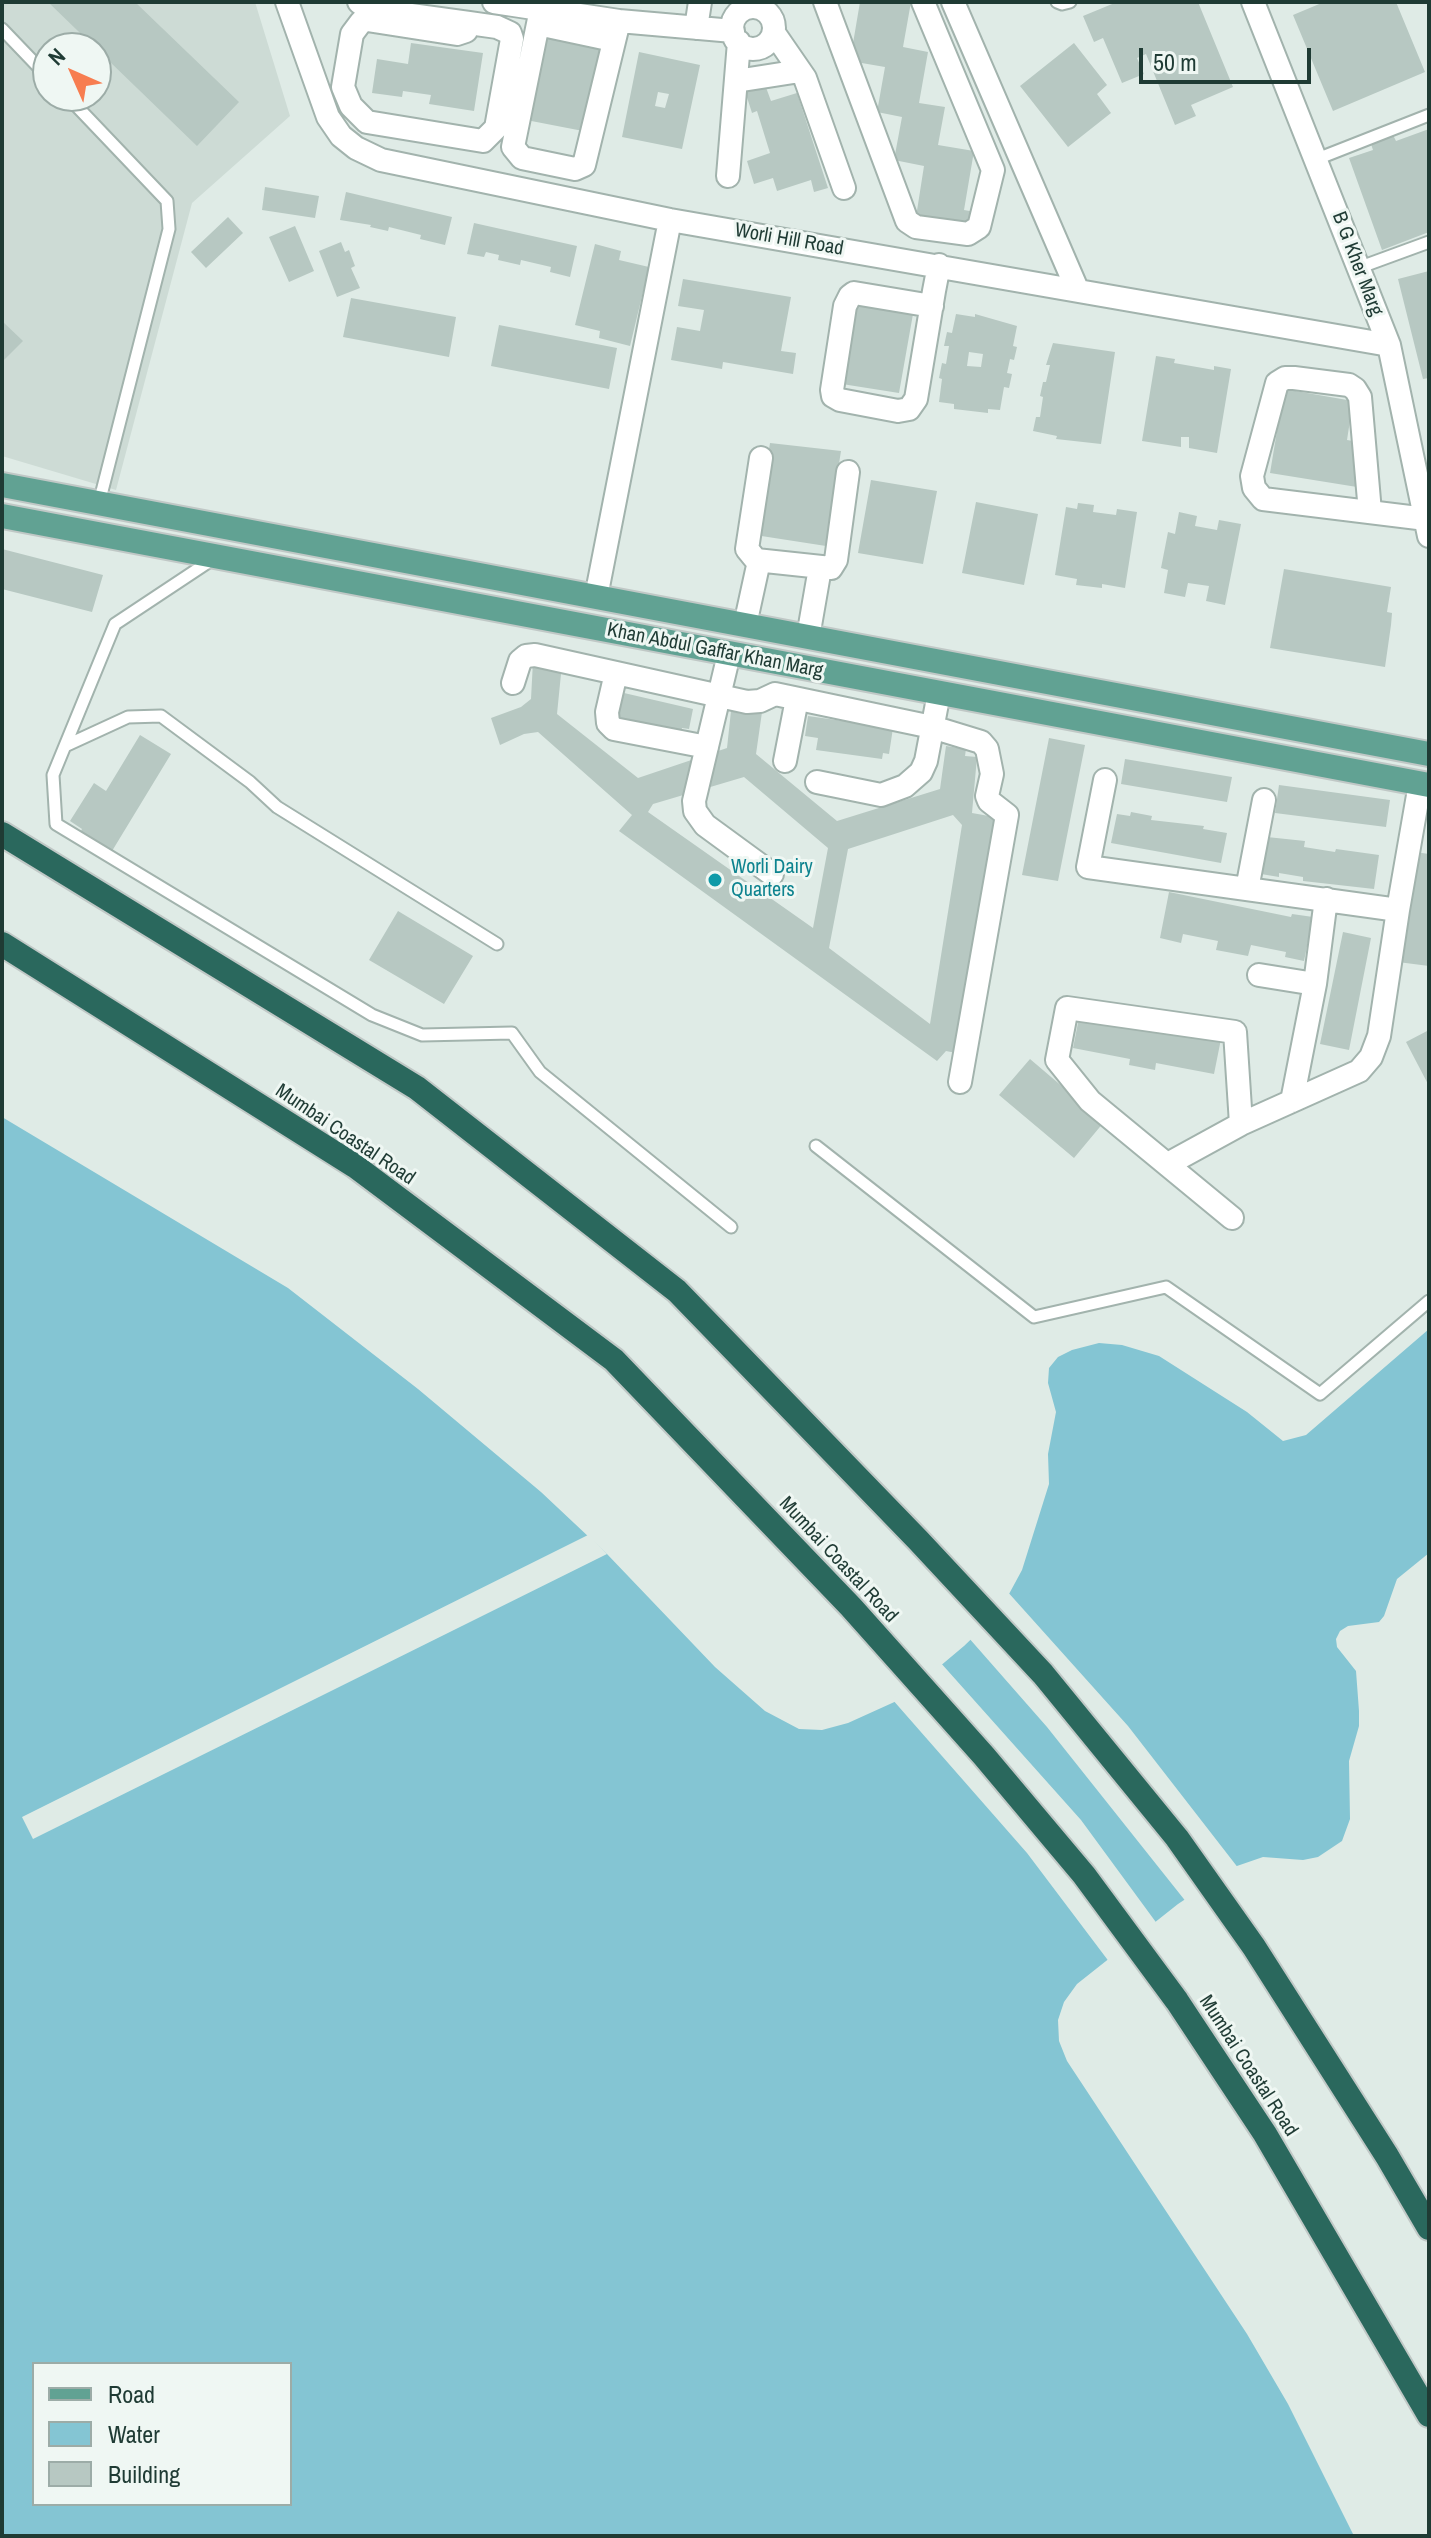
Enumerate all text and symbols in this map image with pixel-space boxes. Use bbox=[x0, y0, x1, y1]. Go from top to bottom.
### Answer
north arrow bbox=[32, 32, 112, 112]
scale bar bbox=[1143, 32, 1315, 82]
text: N bbox=[41, 41, 72, 72]
text: 50 m bbox=[1153, 46, 1197, 78]
street label: B G Kher Marg bbox=[1326, 209, 1388, 319]
street label: Worli Hill Road bbox=[733, 219, 845, 261]
street label: Khan Abdul Gaffar Khan Marg bbox=[605, 618, 825, 684]
place label: Worli Dairy Quarters bbox=[731, 856, 813, 903]
marker: Worli Dairy Quarters bbox=[706, 871, 724, 889]
street label: Mumbai Coastal Road bbox=[271, 1079, 419, 1191]
street label: Mumbai Coastal Road bbox=[774, 1492, 902, 1628]
street label: Mumbai Coastal Road bbox=[1194, 1991, 1302, 2141]
legend bbox=[32, 2362, 292, 2506]
text: Road bbox=[108, 2378, 155, 2410]
text: Water bbox=[108, 2418, 160, 2450]
text: Building bbox=[108, 2458, 180, 2490]

